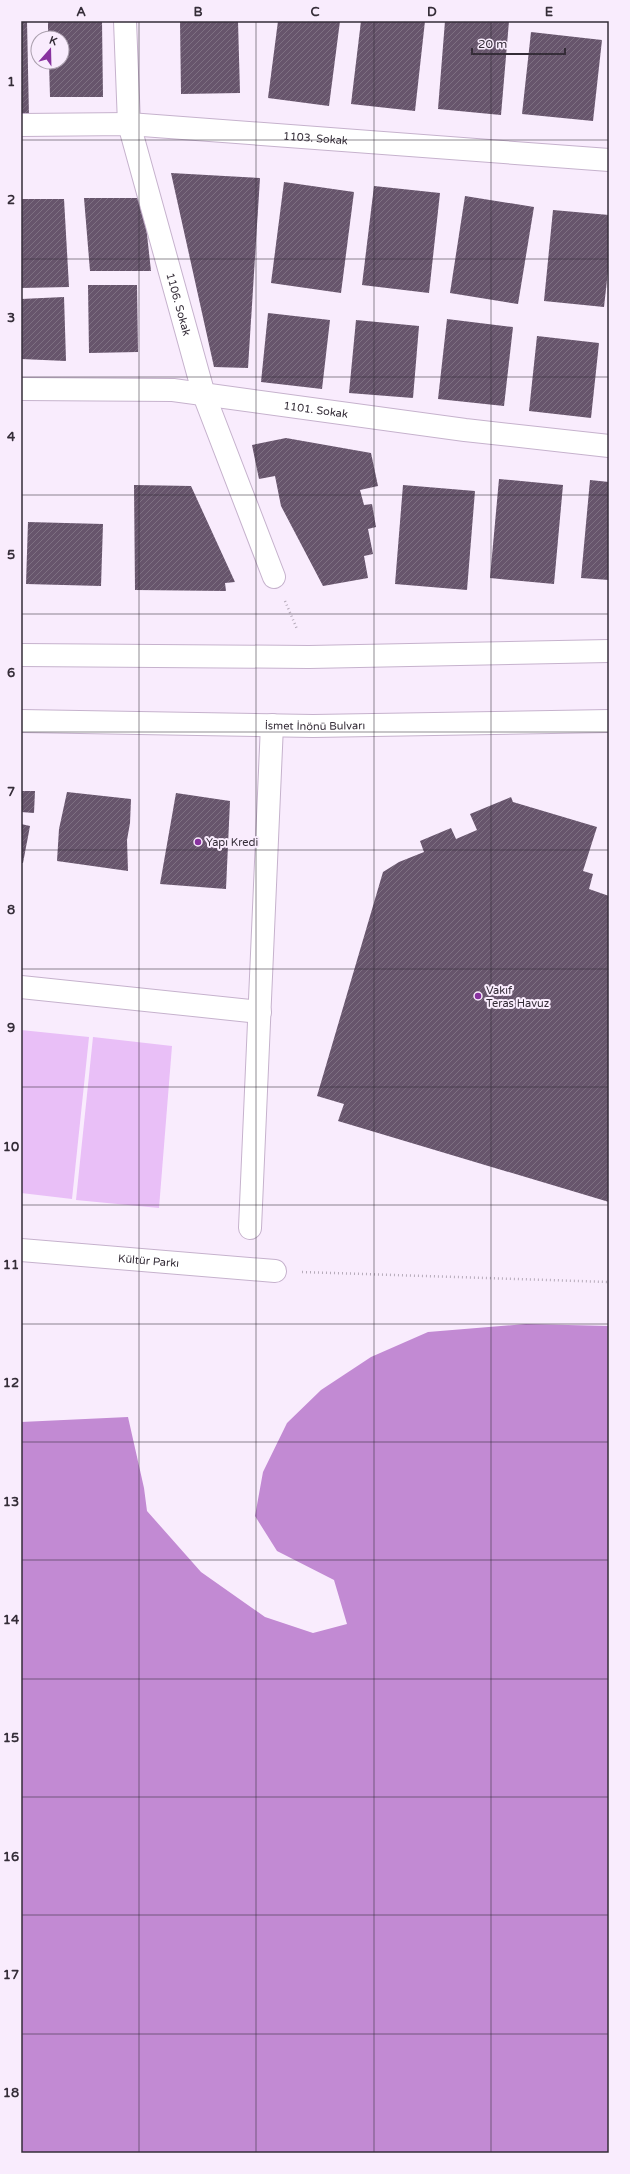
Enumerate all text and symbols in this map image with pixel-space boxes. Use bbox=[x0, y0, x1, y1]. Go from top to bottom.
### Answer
text: A bbox=[76, 4, 86, 20]
text: B bbox=[193, 4, 203, 20]
text: C bbox=[310, 4, 320, 20]
text: D bbox=[427, 4, 437, 20]
text: E bbox=[545, 4, 553, 20]
north arrow bbox=[30, 30, 70, 70]
scale bar bbox=[472, 30, 565, 56]
text: K bbox=[48, 34, 60, 49]
text: 20 m bbox=[478, 37, 507, 51]
text: 1 bbox=[7, 74, 15, 90]
street label: 1103. Sokak bbox=[283, 129, 348, 147]
text: 2 bbox=[7, 192, 15, 208]
street label: 1106. Sokak bbox=[164, 271, 194, 337]
text: 3 bbox=[7, 310, 15, 326]
street label: 1101. Sokak bbox=[283, 399, 349, 420]
text: 4 bbox=[7, 429, 16, 445]
text: 5 bbox=[7, 547, 15, 563]
text: 6 bbox=[7, 665, 15, 681]
street label: İsmet İnönü Bulvarı bbox=[265, 719, 365, 733]
text: 7 bbox=[7, 784, 15, 800]
place label: Yapı Kredi bbox=[206, 836, 258, 849]
marker: Yapı Kredi bbox=[193, 837, 203, 847]
text: 8 bbox=[7, 902, 15, 918]
place label: Vakıf Teras Havuz bbox=[486, 984, 550, 1010]
marker: Vakıf Teras Havuz bbox=[473, 991, 483, 1001]
text: 9 bbox=[7, 1020, 15, 1036]
text: 10 bbox=[3, 1139, 19, 1155]
street label: Kültür Parkı bbox=[118, 1252, 180, 1270]
text: 11 bbox=[3, 1257, 19, 1273]
text: 12 bbox=[3, 1375, 19, 1391]
text: 13 bbox=[3, 1494, 19, 1510]
text: 14 bbox=[3, 1612, 20, 1628]
text: 15 bbox=[3, 1730, 19, 1746]
text: 16 bbox=[3, 1849, 19, 1865]
text: 17 bbox=[3, 1967, 19, 1983]
text: 18 bbox=[3, 2085, 19, 2101]

